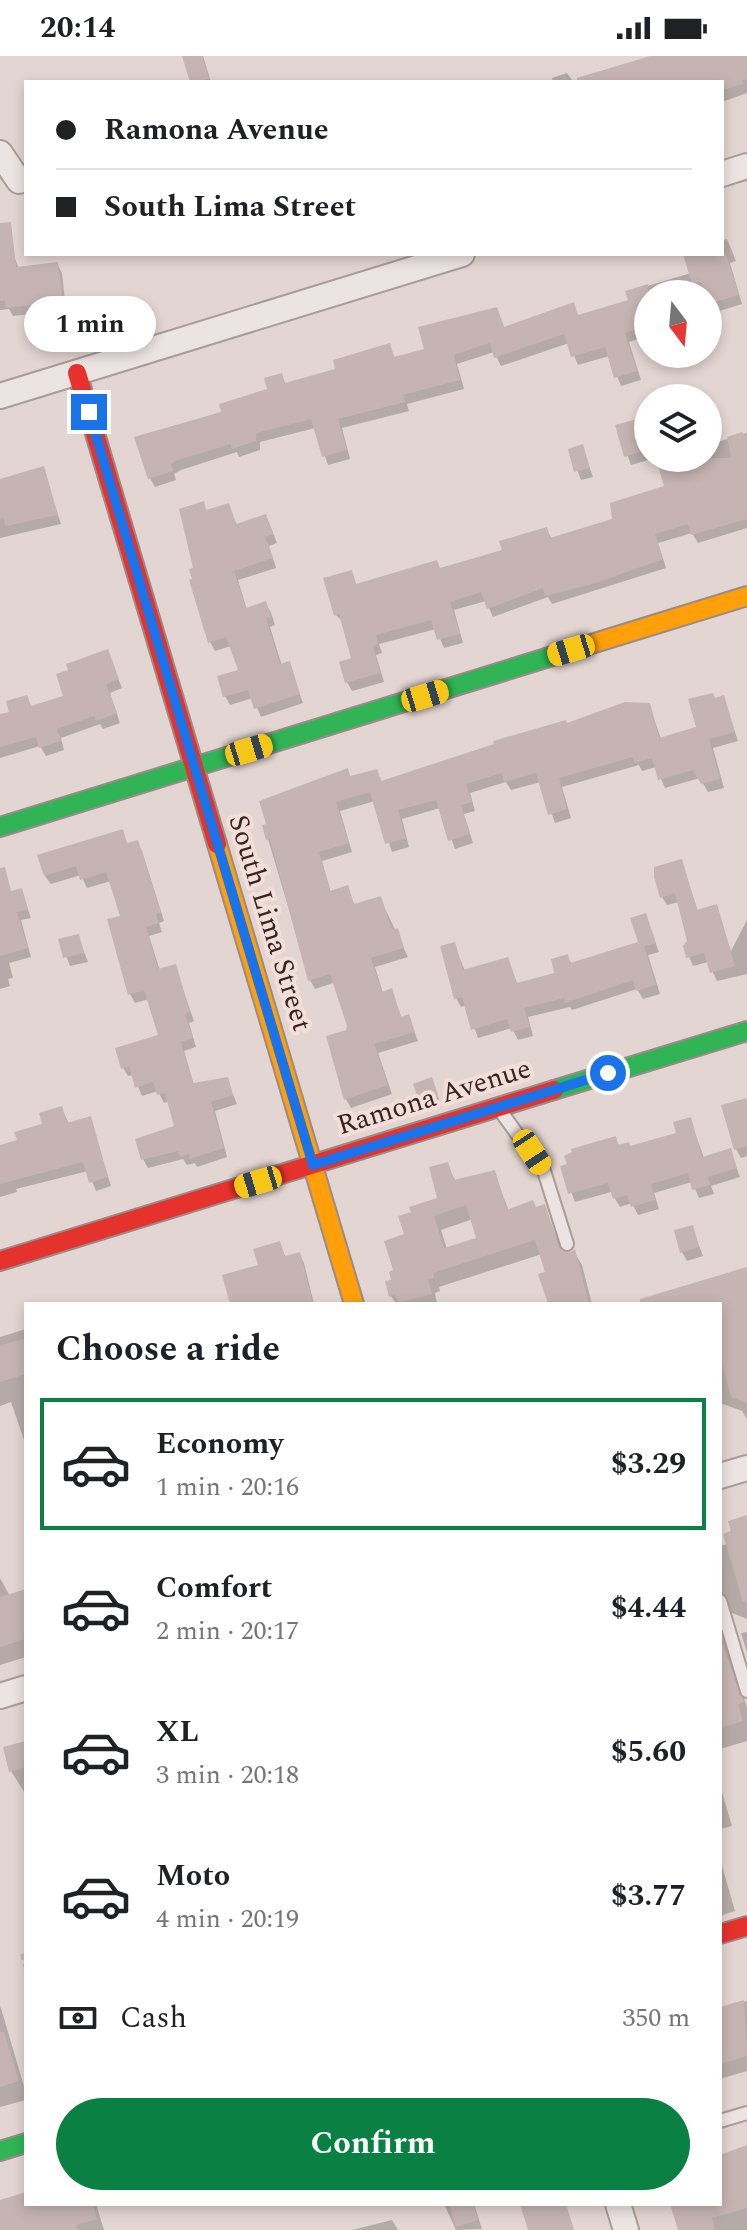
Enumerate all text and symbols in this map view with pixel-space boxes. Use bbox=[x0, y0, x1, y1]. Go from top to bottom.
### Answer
text: 20:14 bbox=[40, 5, 115, 51]
text: Ramona Avenue bbox=[104, 107, 329, 153]
text: South Lima Street bbox=[104, 184, 356, 230]
north arrow bbox=[634, 280, 722, 368]
map controls bbox=[634, 280, 722, 472]
callout: 1 min bbox=[23, 296, 155, 352]
text: 1 min bbox=[55, 304, 125, 344]
button: layers bbox=[634, 384, 722, 472]
route end bbox=[71, 394, 107, 430]
car bbox=[545, 632, 597, 668]
car bbox=[399, 678, 451, 714]
car bbox=[223, 732, 275, 768]
street label: South Lima Street bbox=[217, 810, 323, 1036]
street label: Ramona Avenue bbox=[332, 1047, 536, 1147]
route start bbox=[590, 1055, 626, 1091]
car bbox=[509, 1125, 555, 1179]
car bbox=[232, 1164, 284, 1200]
text: Choose a ride bbox=[56, 1322, 280, 1377]
text: Economy bbox=[156, 1421, 283, 1467]
icon: car bbox=[60, 1428, 132, 1500]
text: $3.29 bbox=[611, 1441, 686, 1487]
text: 1 min · 20:16 bbox=[156, 1467, 299, 1507]
text: Comfort bbox=[156, 1565, 272, 1611]
icon: car bbox=[60, 1572, 132, 1644]
text: $4.44 bbox=[611, 1585, 686, 1631]
text: 2 min · 20:17 bbox=[156, 1611, 299, 1651]
text: XL bbox=[156, 1709, 199, 1755]
icon: car bbox=[60, 1716, 132, 1788]
text: $5.60 bbox=[611, 1729, 686, 1775]
text: 3 min · 20:18 bbox=[156, 1755, 299, 1795]
text: Moto bbox=[156, 1853, 230, 1899]
icon: car bbox=[60, 1860, 132, 1932]
text: $3.77 bbox=[611, 1873, 686, 1919]
text: 4 min · 20:19 bbox=[156, 1899, 299, 1939]
text: Cash bbox=[120, 1995, 187, 2041]
icon: cash bbox=[56, 1996, 100, 2040]
text: 350 m bbox=[622, 1998, 690, 2038]
button: Confirm bbox=[56, 2098, 690, 2190]

